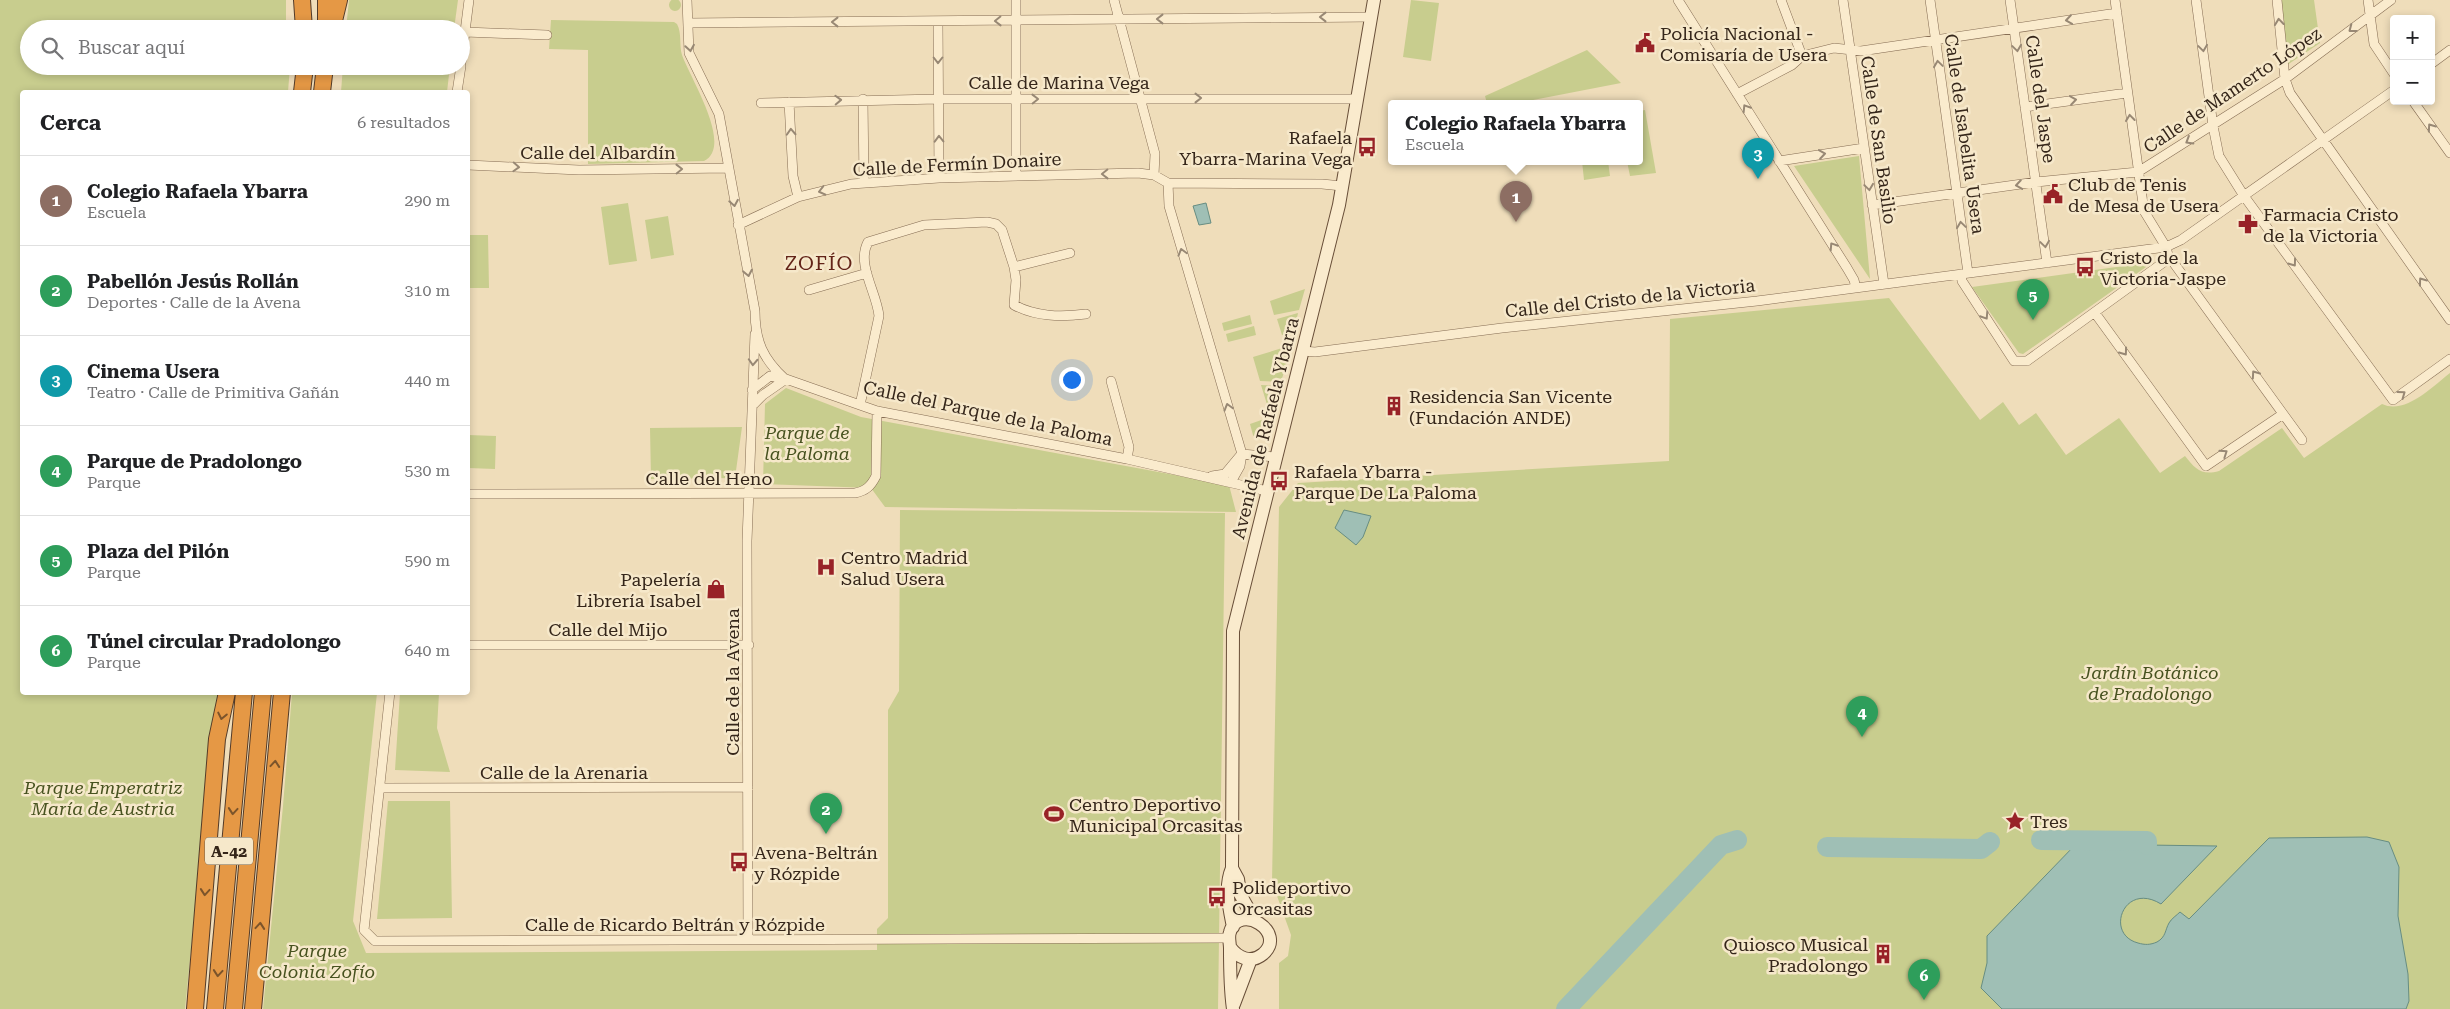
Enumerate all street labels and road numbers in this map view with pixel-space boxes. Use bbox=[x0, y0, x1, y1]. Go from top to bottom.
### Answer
street label: Calle de Mamerto López bbox=[2139, 22, 2325, 157]
street label: Calle de Isabelita Usera bbox=[1941, 32, 1990, 236]
street label: Calle del Jaspe bbox=[2022, 34, 2060, 165]
street label: Calle de San Basilio bbox=[1857, 54, 1901, 226]
street label: Calle de Marina Vega bbox=[968, 72, 1150, 93]
street label: Calle del Albardín bbox=[520, 142, 676, 163]
street label: Calle de Fermín Donaire bbox=[852, 148, 1062, 180]
street label: Calle del Cristo de la Victoria bbox=[1504, 274, 1756, 322]
street label: Avenida de Rafaela Ybarra bbox=[1227, 315, 1303, 541]
street label: Calle del Parque de la Paloma bbox=[861, 376, 1115, 450]
street label: Calle del Heno bbox=[646, 468, 772, 489]
street label: Calle de la Avena bbox=[722, 608, 743, 756]
street label: Calle del Mijo bbox=[549, 619, 667, 640]
street label: Calle de la Arenaria bbox=[480, 762, 648, 783]
road number: A-42 bbox=[205, 838, 253, 864]
street label: Calle de Ricardo Beltrán y Rózpide bbox=[525, 914, 825, 935]

